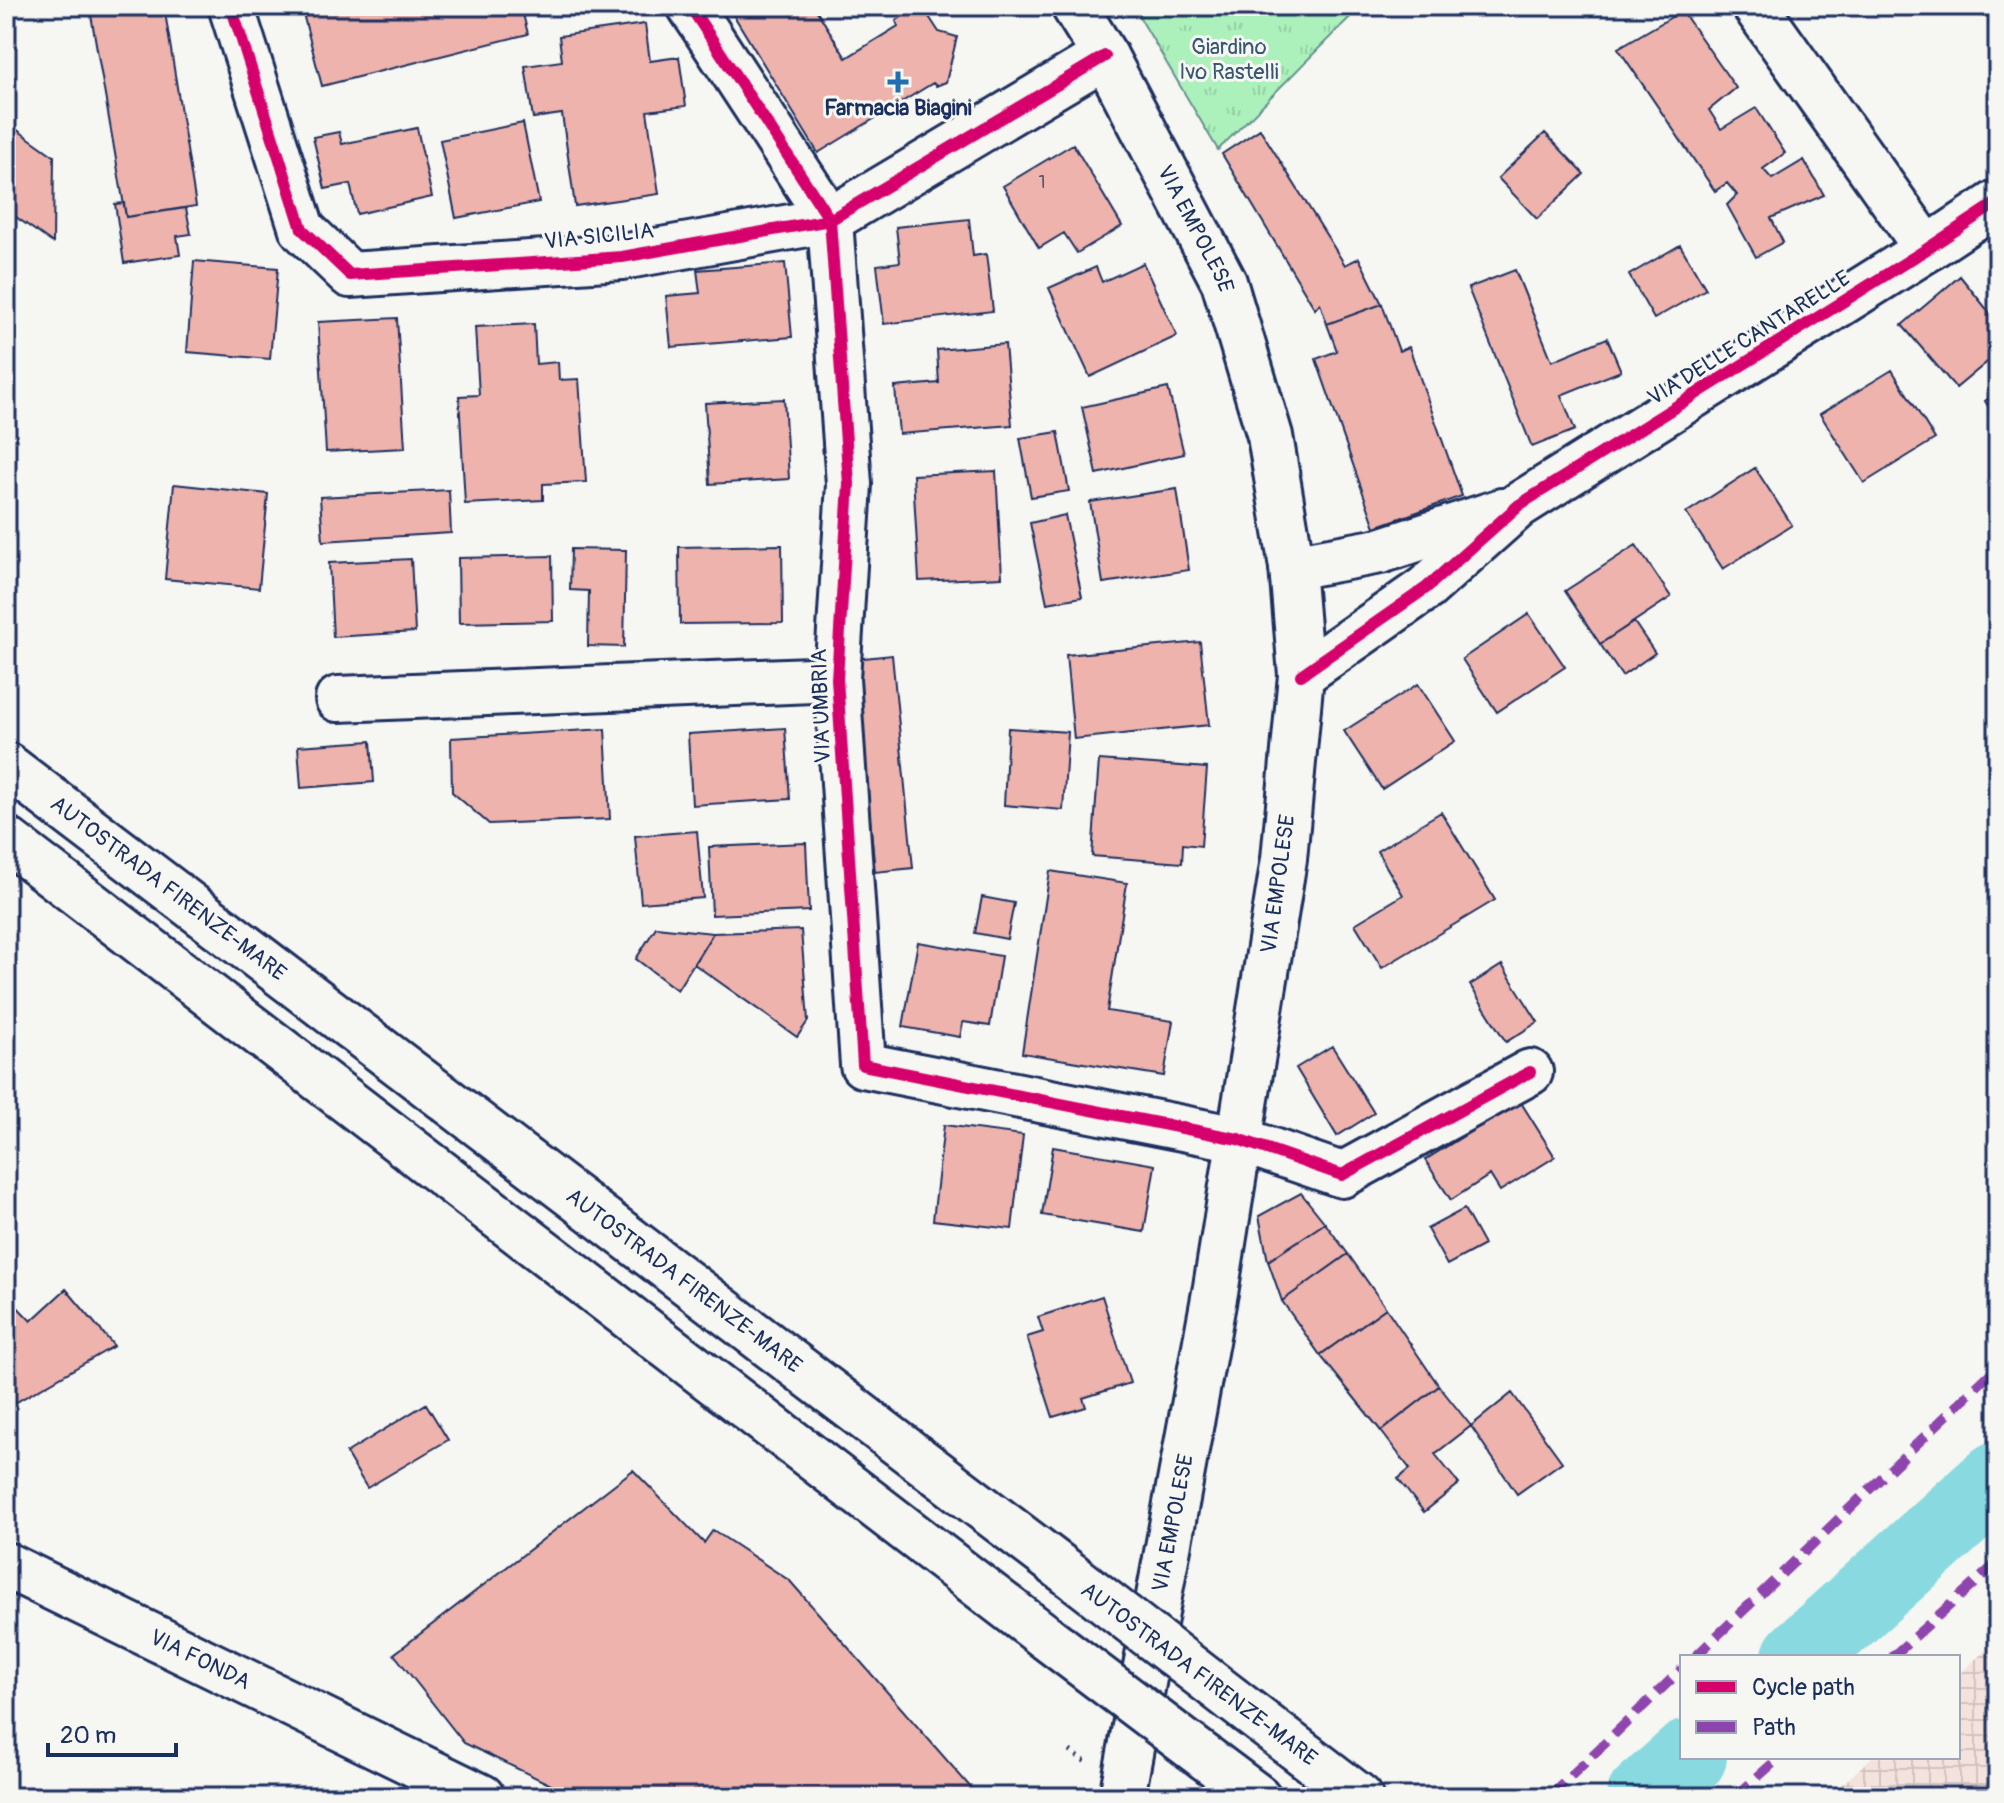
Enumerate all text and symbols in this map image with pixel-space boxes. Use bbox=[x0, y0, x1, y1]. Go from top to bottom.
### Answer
park label: Giardino Ivo Rastelli bbox=[1179, 33, 1279, 86]
marker: Farmacia Biagini bbox=[889, 73, 907, 91]
place label: Farmacia Biagini bbox=[824, 94, 972, 122]
street label: VIA EMPOLESE bbox=[1151, 160, 1240, 295]
house number: 1 bbox=[1038, 171, 1046, 194]
street label: VIA SICILIA bbox=[543, 216, 655, 256]
street label: VIA DELLE CANTARELLE bbox=[1642, 264, 1856, 412]
street label: VIA UMBRIA bbox=[805, 648, 837, 764]
street label: AUTOSTRADA FIRENZE-MARE bbox=[45, 790, 292, 987]
street label: VIA EMPOLESE bbox=[1254, 813, 1302, 955]
street label: AUTOSTRADA FIRENZE-MARE bbox=[561, 1182, 808, 1379]
street label: VIA EMPOLESE bbox=[1146, 1452, 1200, 1594]
street label: AUTOSTRADA FIRENZE-MARE bbox=[1075, 1576, 1323, 1772]
street label: VIA FONDA bbox=[145, 1623, 255, 1696]
legend bbox=[1680, 1655, 1960, 1759]
text: Cycle path bbox=[1752, 1673, 1855, 1702]
scale bar bbox=[48, 1707, 176, 1757]
text: Path bbox=[1752, 1713, 1796, 1742]
text: 20 m bbox=[60, 1721, 116, 1750]

